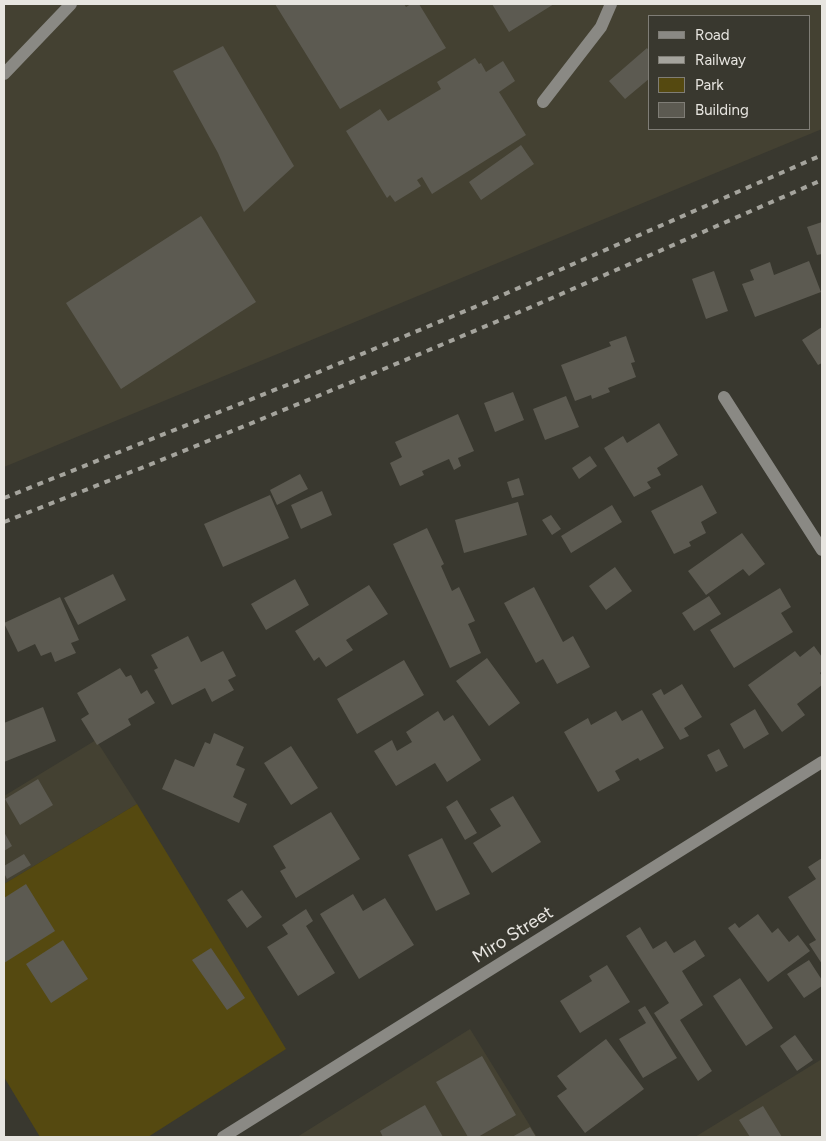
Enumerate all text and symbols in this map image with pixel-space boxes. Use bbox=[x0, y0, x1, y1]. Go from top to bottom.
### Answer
legend bbox=[648, 15, 811, 130]
text: Road bbox=[695, 26, 730, 44]
text: Railway bbox=[695, 51, 746, 69]
text: Park bbox=[695, 76, 724, 94]
text: Building bbox=[695, 101, 749, 119]
street label: Miro Street bbox=[469, 902, 557, 968]

